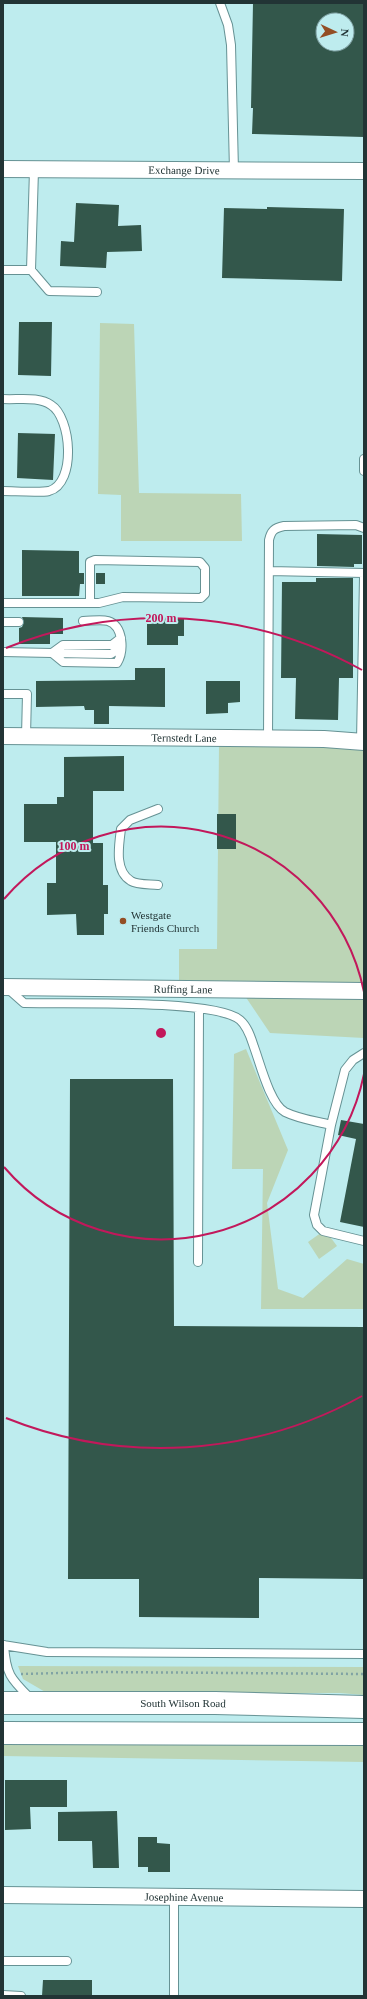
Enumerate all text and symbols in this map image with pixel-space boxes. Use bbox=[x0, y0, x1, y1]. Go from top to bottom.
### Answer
north arrow bbox=[315, 12, 355, 52]
text: N bbox=[339, 28, 351, 37]
street label: Exchange Drive bbox=[148, 164, 220, 176]
text: 200 m bbox=[146, 611, 177, 625]
street label: Ternstedt Lane bbox=[151, 731, 217, 744]
text: 100 m bbox=[59, 839, 90, 853]
place label: Westgate Friends Church bbox=[131, 909, 200, 934]
marker: Westgate Friends Church bbox=[118, 916, 128, 926]
street label: Ruffing Lane bbox=[154, 983, 213, 995]
centre of rings bbox=[154, 1026, 168, 1040]
street label: South Wilson Road bbox=[140, 1697, 226, 1709]
street label: Josephine Avenue bbox=[144, 1891, 224, 1903]

